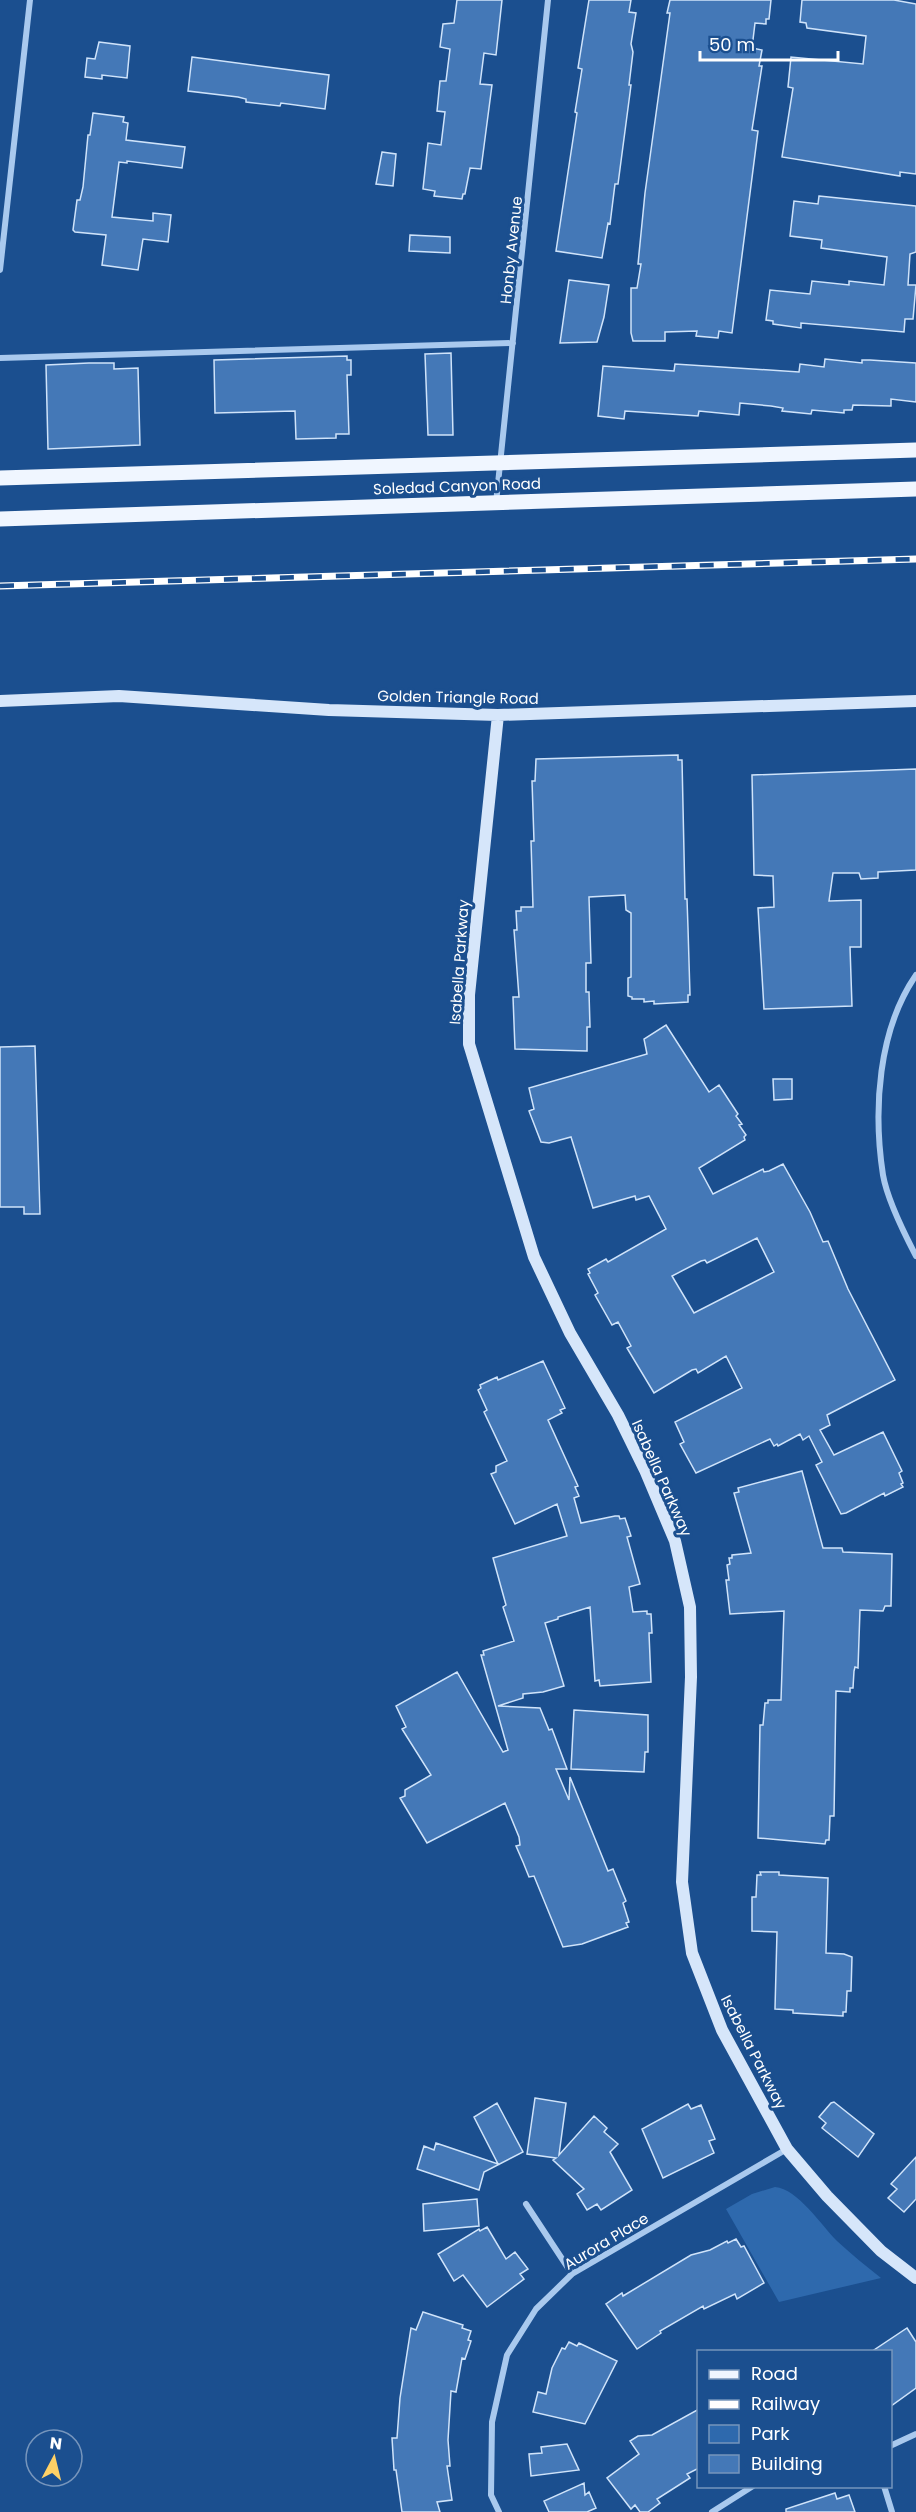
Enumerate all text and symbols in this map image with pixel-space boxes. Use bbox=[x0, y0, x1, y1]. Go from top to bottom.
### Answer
scale bar bbox=[700, 24, 838, 62]
text: 50 m bbox=[709, 32, 755, 57]
street label: Honby Avenue bbox=[495, 195, 527, 305]
street label: Soledad Canyon Road bbox=[373, 473, 541, 499]
street label: Golden Triangle Road bbox=[377, 685, 539, 709]
street label: Isabella Parkway bbox=[444, 898, 474, 1025]
street label: Isabella Parkway bbox=[627, 1416, 697, 1540]
street label: Isabella Parkway bbox=[716, 1991, 792, 2113]
street label: Aurora Place bbox=[560, 2207, 652, 2275]
legend bbox=[697, 2350, 892, 2488]
text: Road bbox=[751, 2361, 798, 2386]
text: Railway bbox=[751, 2391, 820, 2416]
text: Park bbox=[751, 2421, 790, 2446]
north arrow bbox=[24, 2428, 84, 2488]
text: N bbox=[48, 2431, 63, 2456]
text: Building bbox=[751, 2451, 823, 2476]

